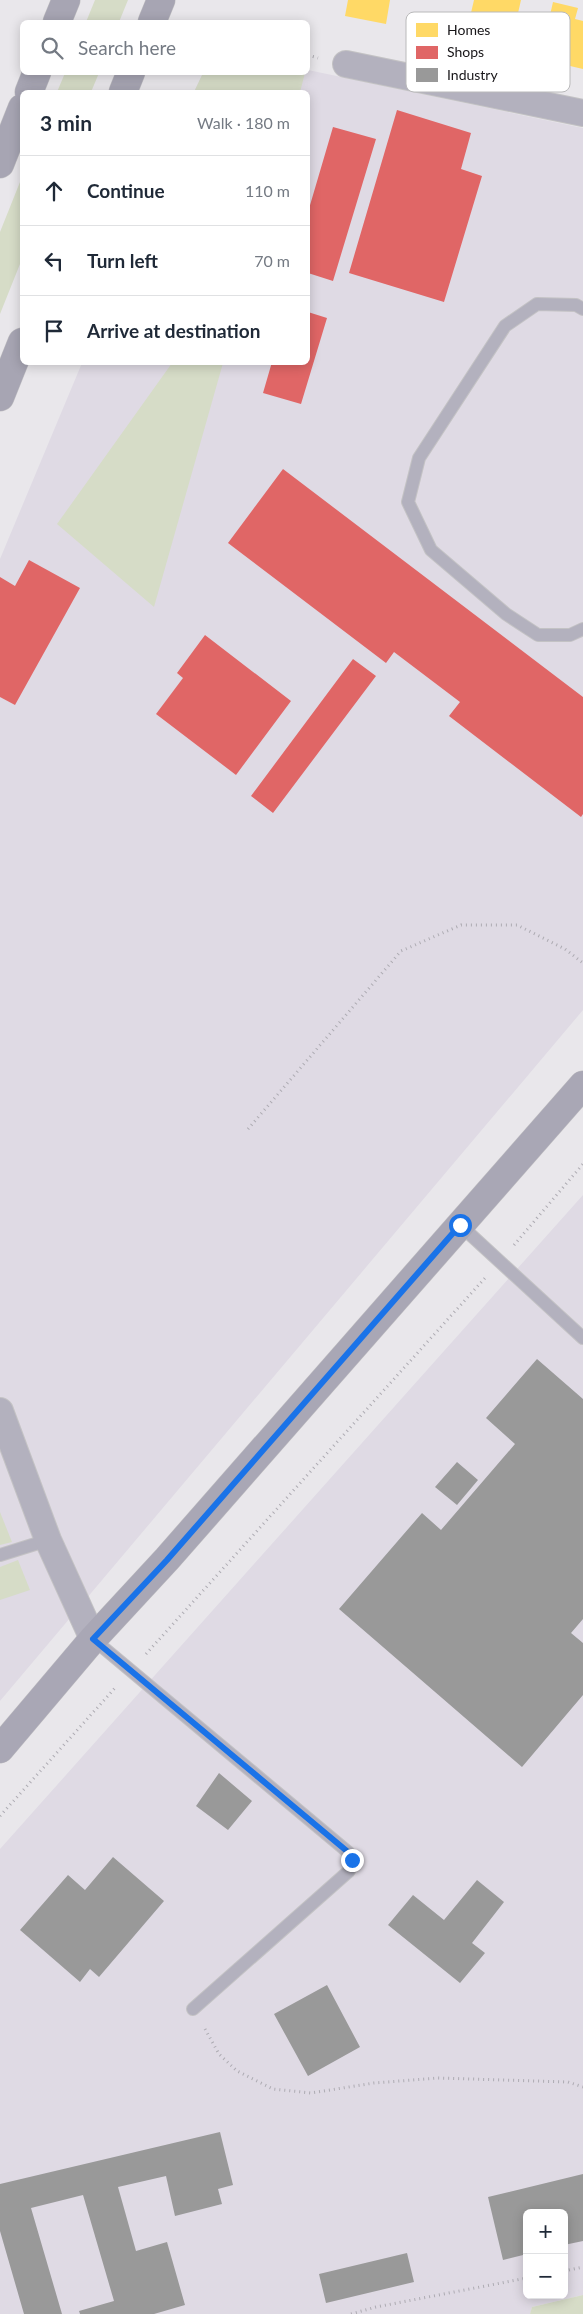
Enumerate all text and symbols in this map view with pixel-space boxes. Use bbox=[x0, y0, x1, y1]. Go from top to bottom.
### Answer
legend bbox=[406, 12, 570, 92]
search box bbox=[20, 20, 310, 75]
text: Homes bbox=[447, 21, 490, 38]
icon: search bbox=[38, 34, 66, 62]
text: Search here bbox=[78, 36, 176, 59]
text: Shops bbox=[447, 43, 484, 60]
text: Industry bbox=[447, 66, 498, 83]
text: 3 min bbox=[40, 110, 92, 135]
text: Walk · 180 m bbox=[197, 113, 290, 132]
icon: ahead bbox=[40, 177, 68, 205]
text: Continue bbox=[87, 179, 165, 202]
text: 110 m bbox=[245, 181, 290, 200]
icon: left bbox=[40, 247, 68, 275]
text: Turn left bbox=[87, 249, 158, 272]
text: 70 m bbox=[254, 251, 290, 270]
icon: arrive bbox=[40, 317, 68, 345]
text: Arrive at destination bbox=[87, 319, 260, 342]
route start bbox=[449, 1214, 472, 1237]
route end bbox=[341, 1849, 364, 1872]
map controls bbox=[523, 2209, 568, 2299]
button: + bbox=[523, 2209, 568, 2254]
button: − bbox=[523, 2254, 568, 2299]

